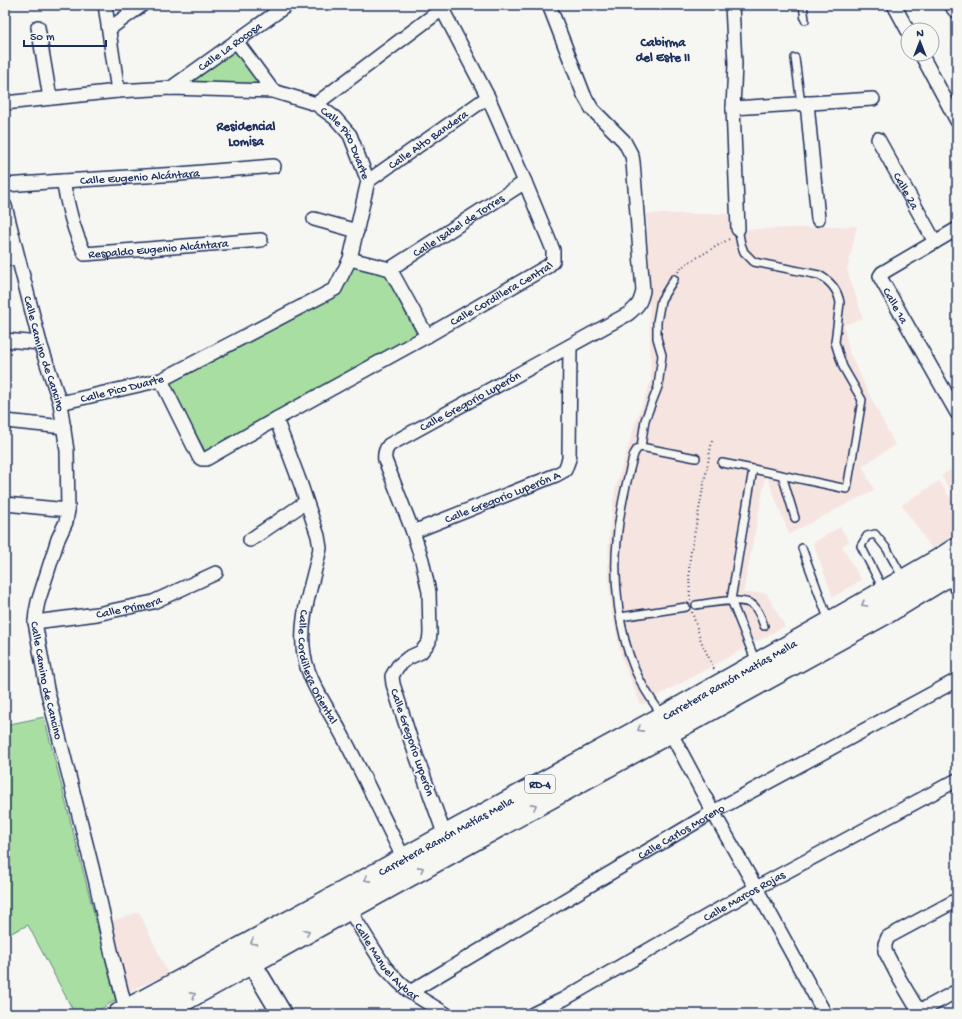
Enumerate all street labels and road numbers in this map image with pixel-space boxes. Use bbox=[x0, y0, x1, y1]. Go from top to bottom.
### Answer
street label: Calle La Rocosa bbox=[196, 20, 266, 75]
street label: Calle Pico Duarte bbox=[317, 104, 372, 183]
street label: Calle Alto Bandera bbox=[386, 108, 472, 173]
street label: Calle Eugenio Alcántara bbox=[80, 167, 201, 189]
street label: Calle 2a bbox=[889, 171, 921, 213]
street label: Calle Isabel de Torres bbox=[411, 192, 508, 261]
street label: Respaldo Eugenio Alcántara bbox=[88, 238, 229, 263]
street label: Calle Cordillera Central bbox=[448, 259, 557, 330]
street label: Calle 1a bbox=[878, 286, 910, 327]
street label: Calle Camino de Cancino bbox=[19, 295, 66, 413]
street label: Calle Gregorio Luperón bbox=[418, 369, 524, 436]
street label: Calle Pico Duarte bbox=[79, 373, 166, 407]
street label: Calle Gregorio Luperón A bbox=[443, 469, 563, 528]
street label: Calle Primera bbox=[95, 594, 165, 623]
street label: Calle Cordillera Oriental bbox=[294, 608, 340, 727]
street label: Calle Camino de Cancino bbox=[26, 621, 64, 741]
street label: Carretera Ramón Matías Mella bbox=[661, 638, 800, 725]
street label: Calle Gregorio Luperón bbox=[386, 687, 436, 799]
road number: RD-4 bbox=[525, 775, 555, 793]
street label: Carretera Ramón Matías Mella bbox=[377, 795, 517, 880]
street label: Calle Carlos Moreno bbox=[636, 802, 727, 864]
street label: Calle Marcos Rojas bbox=[702, 868, 789, 926]
street label: Calle Manuel Aybar bbox=[350, 921, 422, 1005]

